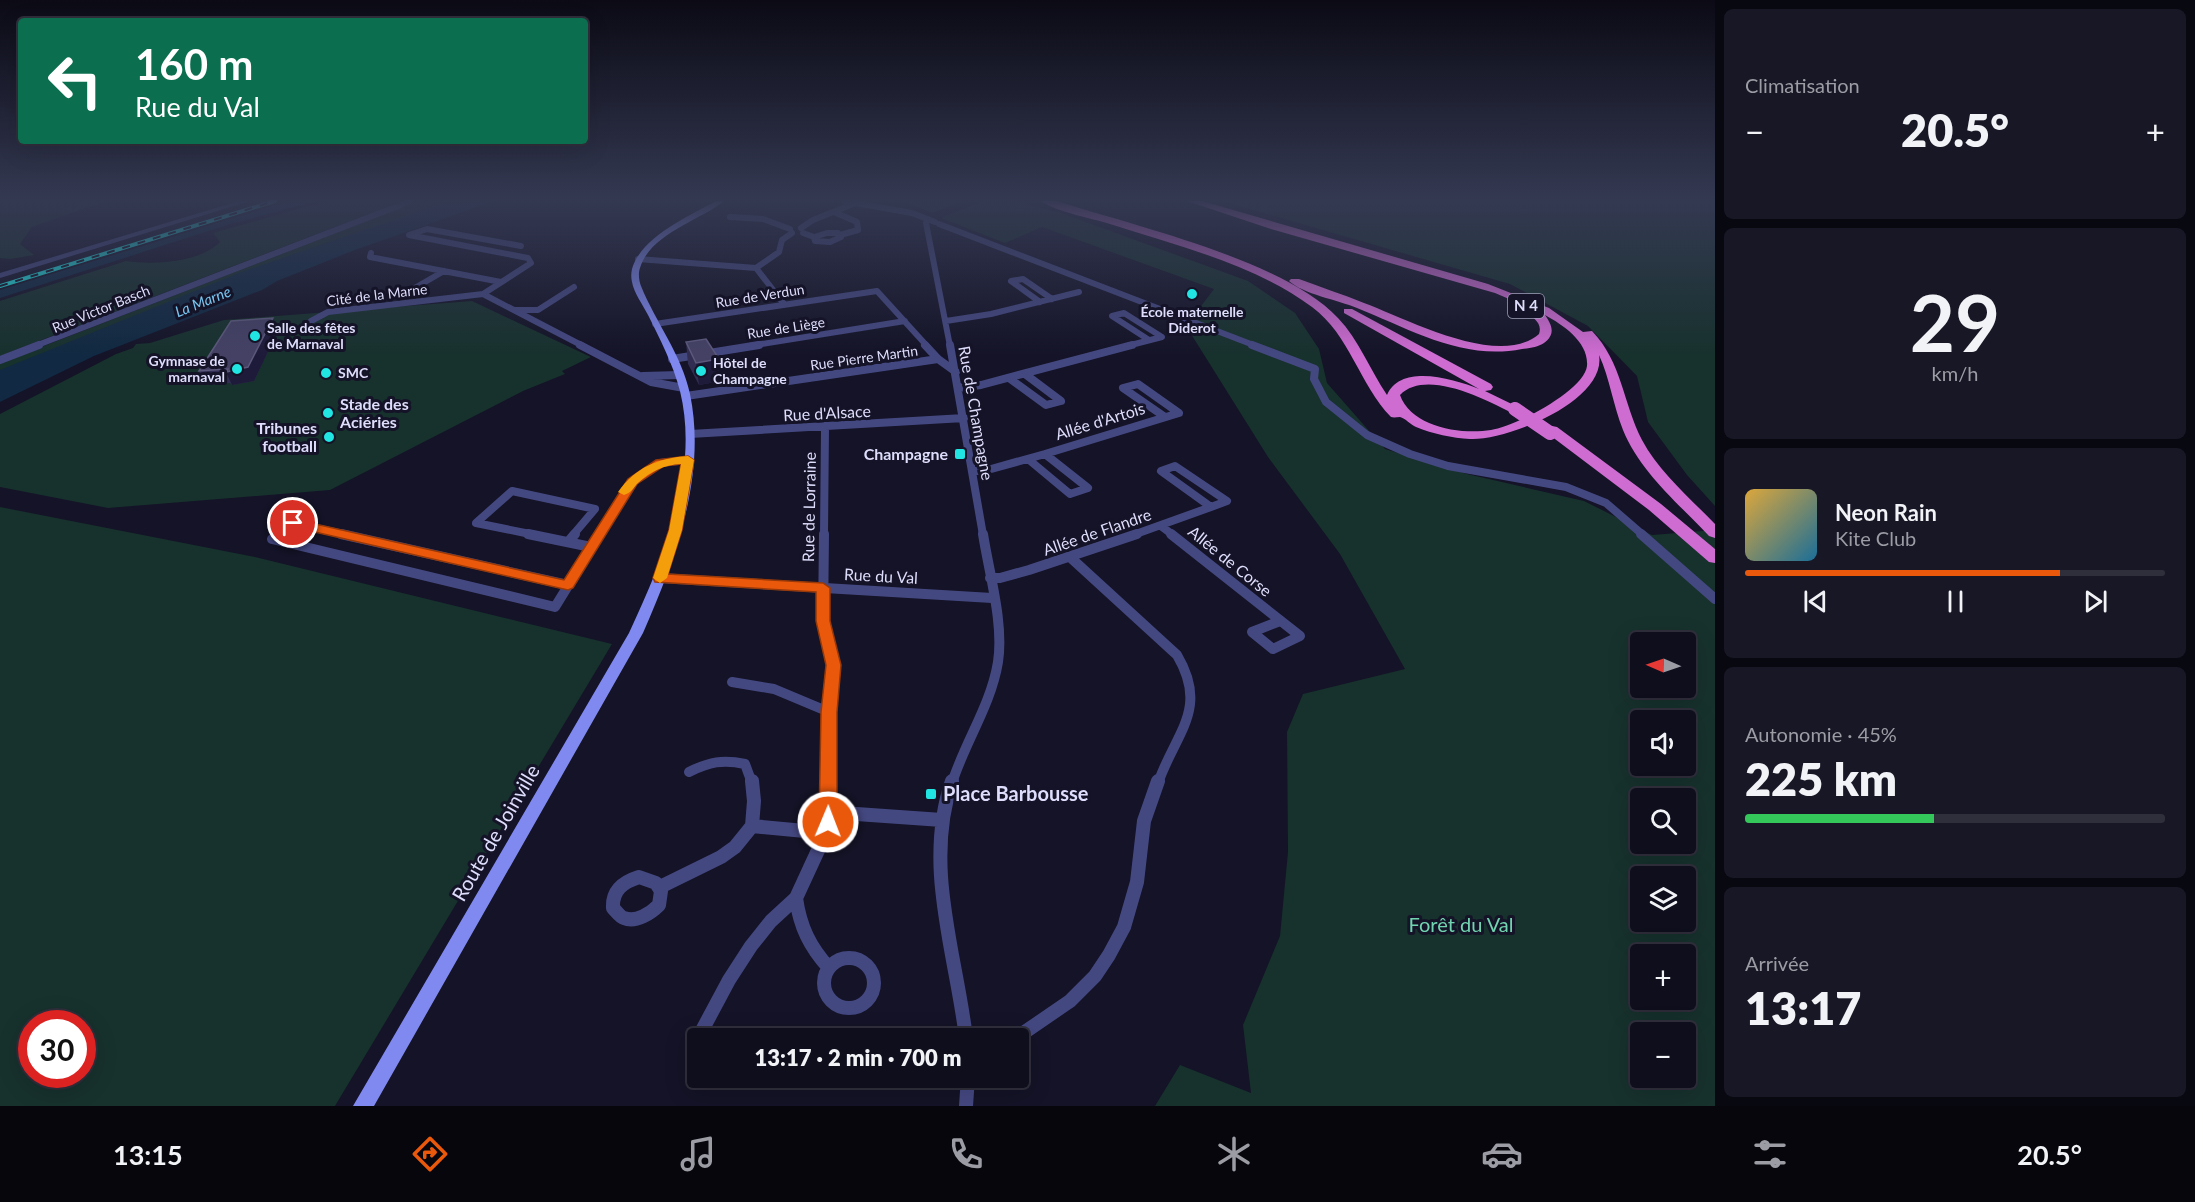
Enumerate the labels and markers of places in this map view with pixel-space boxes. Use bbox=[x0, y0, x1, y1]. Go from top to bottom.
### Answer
marker: École maternelle Diderot bbox=[1185, 287, 1199, 301]
place label: École maternelle Diderot bbox=[1140, 303, 1244, 336]
place label: Salle des fêtes de Marnaval bbox=[267, 319, 356, 352]
marker: Salle des fêtes de Marnaval bbox=[248, 329, 262, 343]
place label: Gymnase de marnaval bbox=[149, 352, 226, 385]
place label: Hôtel de Champagne bbox=[713, 354, 787, 387]
marker: Gymnase de marnaval bbox=[230, 362, 244, 376]
place label: SMC bbox=[338, 364, 369, 381]
marker: Hôtel de Champagne bbox=[694, 364, 708, 378]
marker: SMC bbox=[319, 366, 333, 380]
place label: Stade des Aciéries bbox=[339, 394, 409, 431]
marker: Stade des Aciéries bbox=[321, 406, 335, 420]
place label: Tribunes football bbox=[256, 418, 317, 455]
marker: Tribunes football bbox=[322, 430, 336, 444]
place label: Champagne bbox=[864, 444, 948, 463]
marker: Champagne bbox=[953, 447, 967, 461]
pin bbox=[267, 497, 318, 548]
place label: Place Barbousse bbox=[943, 781, 1089, 805]
marker: Place Barbousse bbox=[924, 787, 938, 801]

